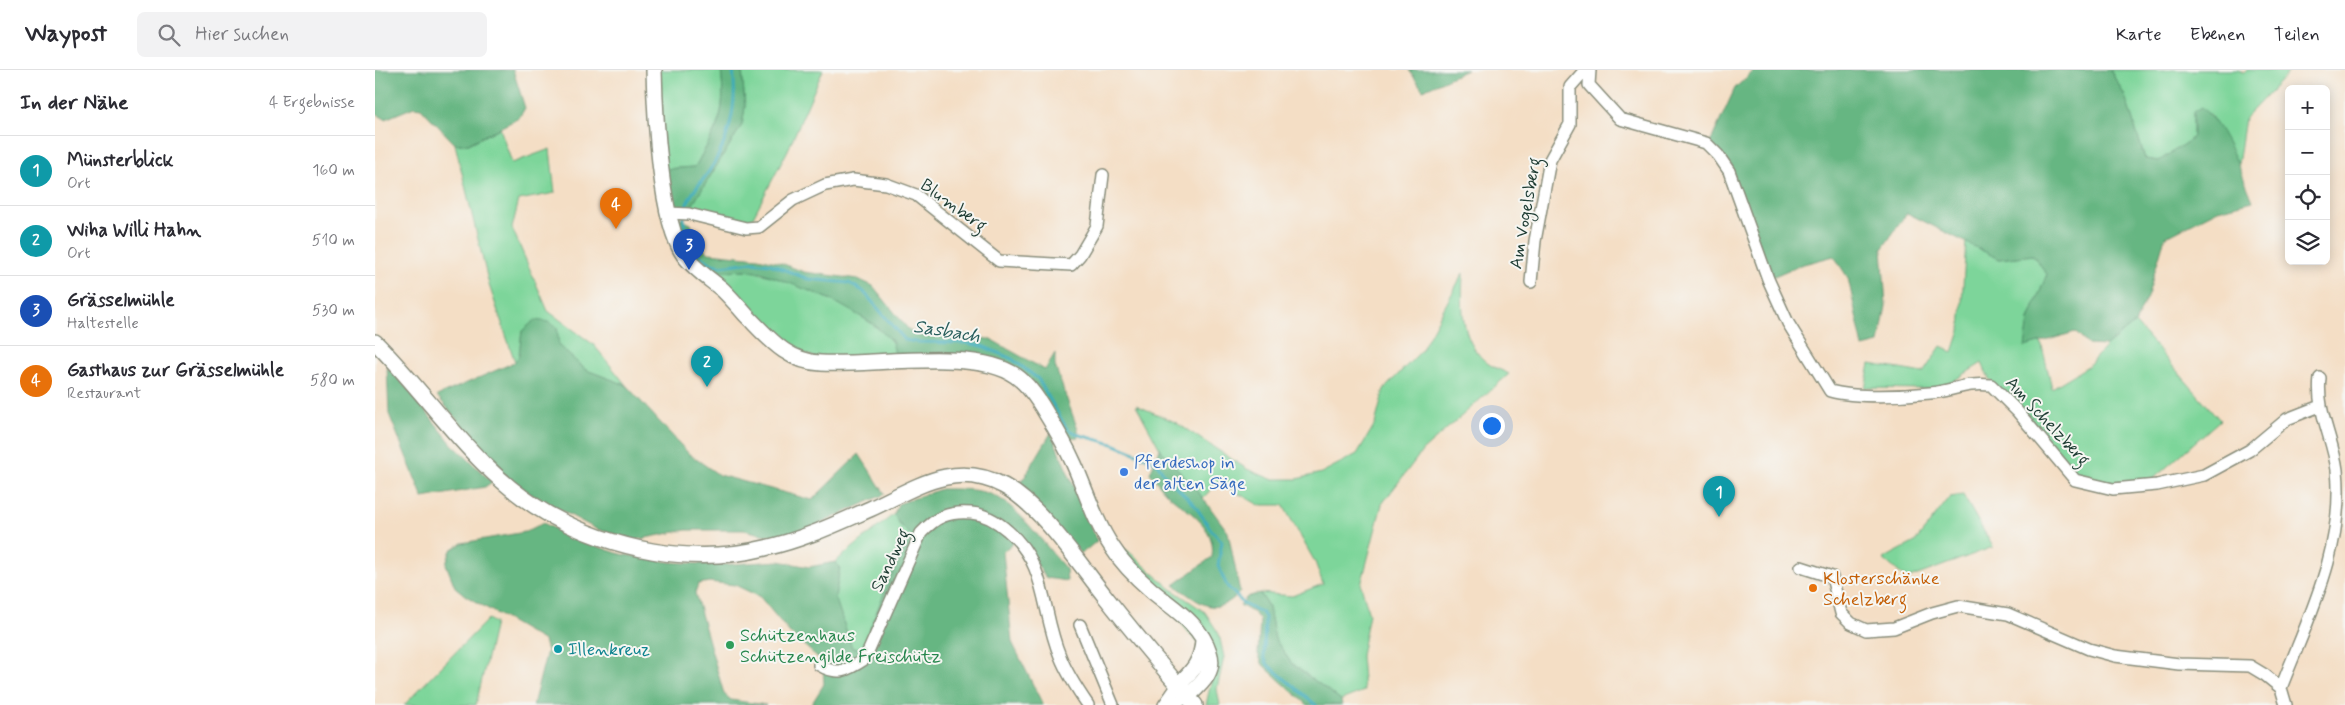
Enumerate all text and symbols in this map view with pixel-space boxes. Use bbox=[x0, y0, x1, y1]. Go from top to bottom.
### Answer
search box bbox=[137, 12, 487, 57]
text: Waypost bbox=[25, 19, 107, 50]
icon: search bbox=[155, 21, 183, 49]
text: Hier suchen bbox=[195, 22, 289, 47]
text: Karte bbox=[2116, 23, 2162, 47]
text: Ebenen bbox=[2190, 23, 2246, 47]
text: Teilen bbox=[2274, 23, 2320, 47]
map controls bbox=[2285, 85, 2330, 265]
button: + bbox=[2285, 85, 2330, 130]
text: In der Nähe bbox=[20, 89, 128, 117]
text: 4 Ergebnisse bbox=[269, 92, 355, 113]
button: − bbox=[2285, 130, 2330, 175]
text: Münsterblick bbox=[67, 148, 173, 173]
street label: Am Vogelsberg bbox=[1504, 155, 1550, 271]
text: 1 bbox=[32, 160, 40, 181]
text: 160 m bbox=[312, 160, 355, 181]
text: Ort bbox=[67, 173, 91, 194]
street label: Blumberg bbox=[914, 173, 992, 240]
button: locate bbox=[2285, 175, 2330, 220]
pin: 4 bbox=[600, 188, 632, 229]
text: Wiha Willi Hahn bbox=[67, 218, 201, 243]
button: layers bbox=[2285, 220, 2330, 265]
pin: 3 bbox=[673, 229, 705, 270]
text: 2 bbox=[32, 230, 40, 251]
text: 510 m bbox=[312, 230, 355, 251]
text: Ort bbox=[67, 243, 91, 264]
text: Grässelmühle bbox=[67, 288, 175, 313]
text: 3 bbox=[32, 300, 40, 321]
text: 530 m bbox=[312, 300, 355, 321]
text: Haltestelle bbox=[67, 313, 139, 334]
water label: Sasbach bbox=[912, 314, 982, 349]
pin: 2 bbox=[691, 346, 723, 387]
text: Gasthaus zur Grässelmühle bbox=[67, 358, 284, 383]
text: 4 bbox=[31, 370, 41, 391]
text: 580 m bbox=[310, 370, 355, 391]
street label: Am Schelzberg bbox=[1998, 372, 2095, 473]
text: Restaurant bbox=[67, 383, 141, 404]
your location bbox=[1479, 413, 1505, 439]
place label: Pferdeshop in der alten Säge bbox=[1134, 451, 1246, 496]
marker: Pferdeshop in der alten Säge bbox=[1118, 466, 1130, 478]
pin: 1 bbox=[1703, 476, 1735, 517]
street label: Sandweg bbox=[865, 525, 918, 597]
place label: Klosterschänke Schelzberg bbox=[1823, 567, 1940, 614]
marker: Klosterschänke Schelzberg bbox=[1807, 582, 1819, 594]
place label: Schützenhaus Schützengilde Freischütz bbox=[740, 624, 941, 669]
place label: Illenkreuz bbox=[568, 638, 650, 662]
marker: Schützenhaus Schützengilde Freischütz bbox=[724, 639, 736, 651]
marker: Illenkreuz bbox=[552, 643, 564, 655]

